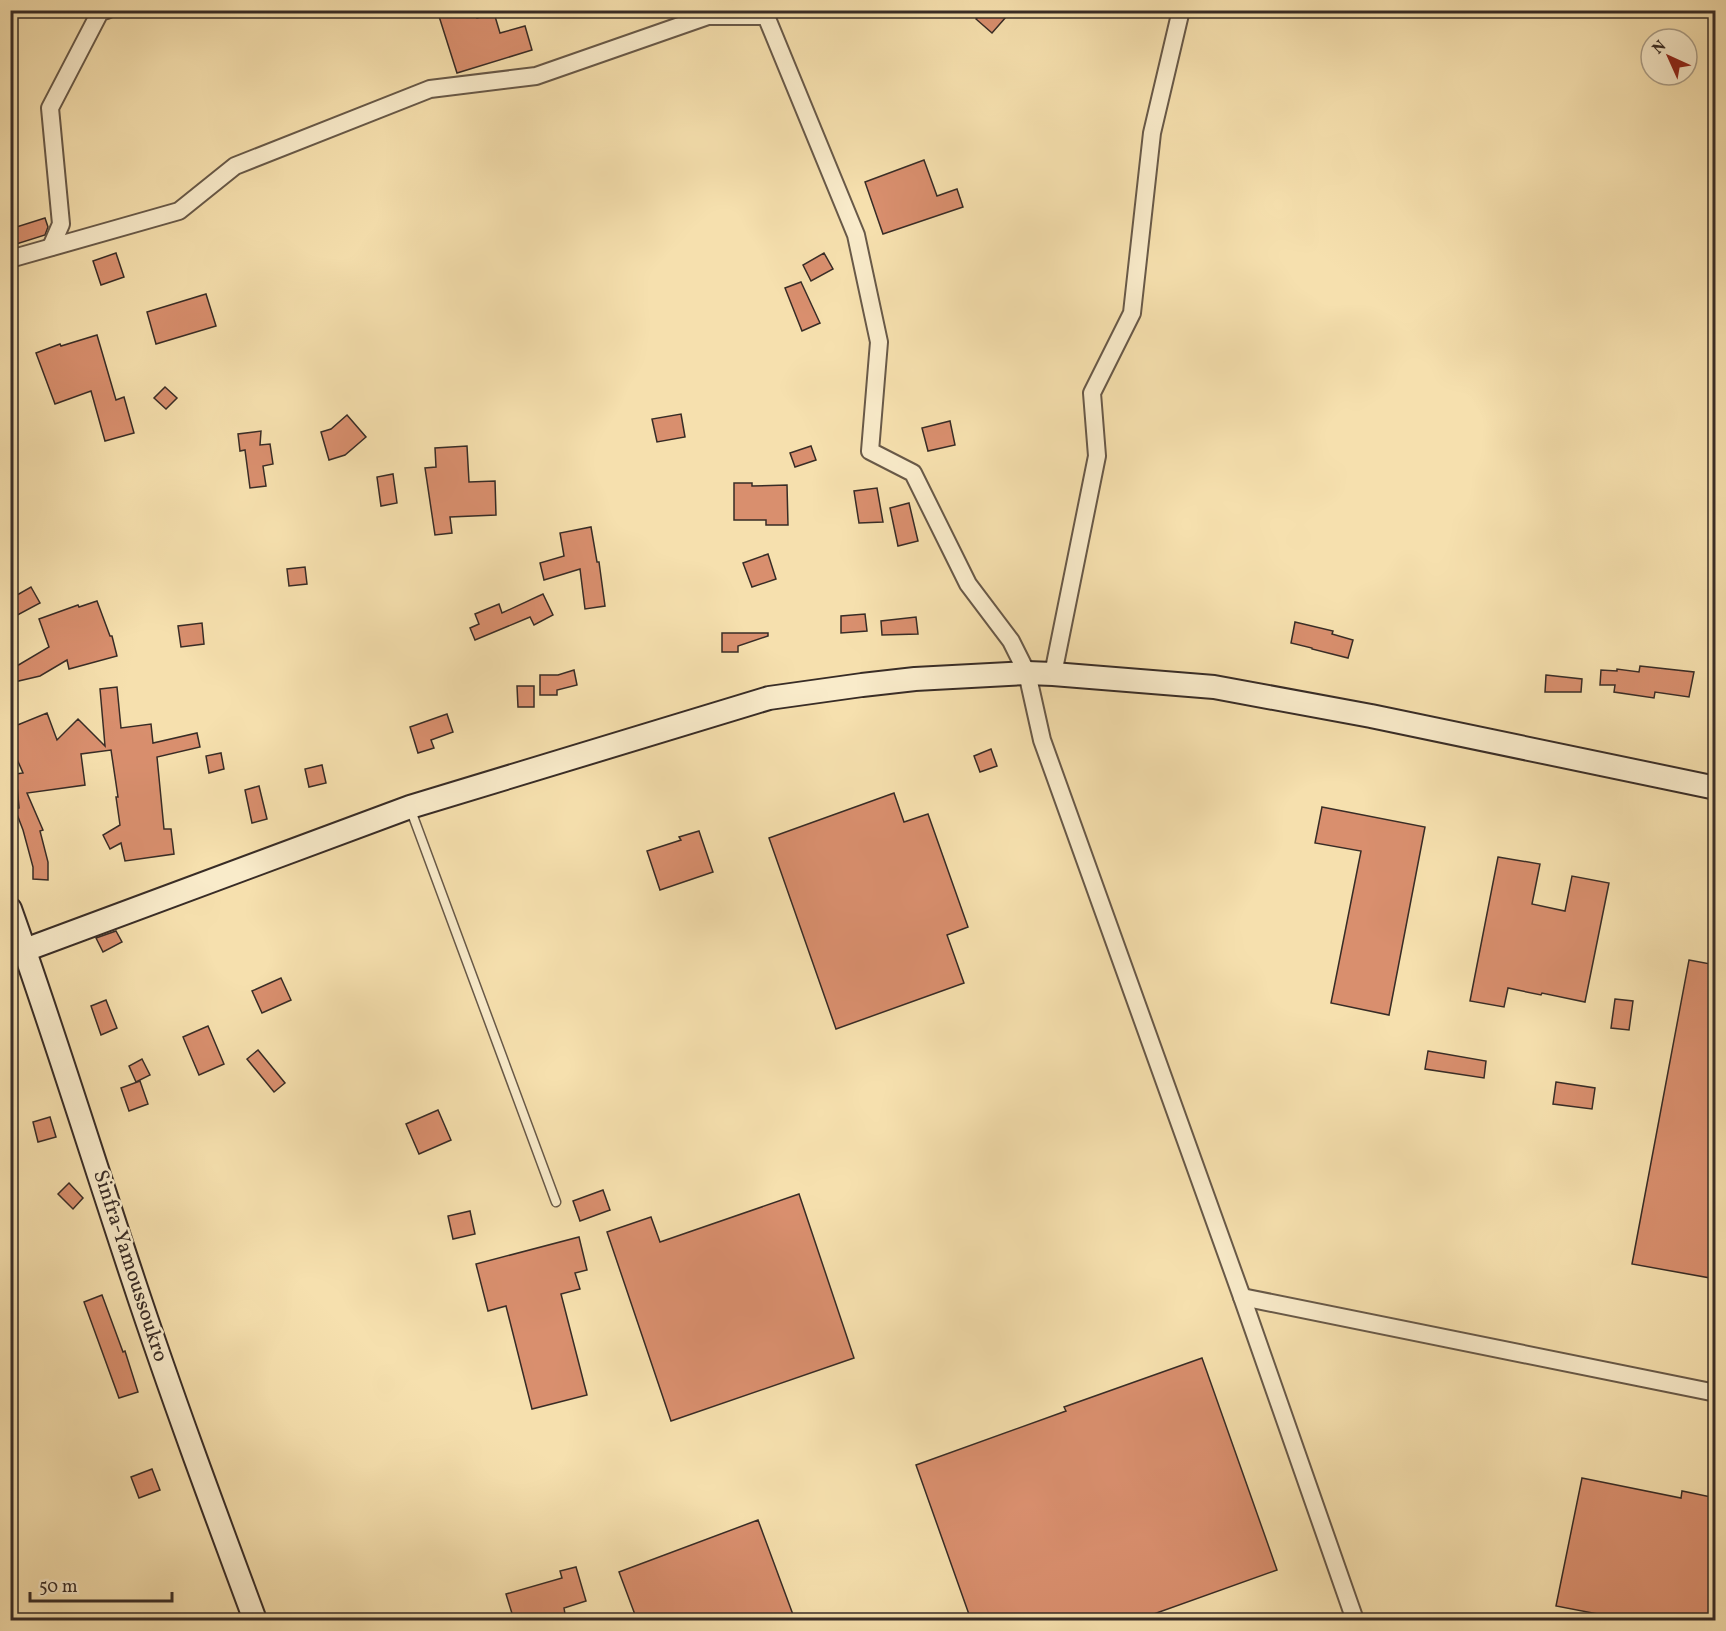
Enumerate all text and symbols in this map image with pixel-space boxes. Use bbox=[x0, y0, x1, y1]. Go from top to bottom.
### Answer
north arrow bbox=[1639, 27, 1699, 87]
text: N bbox=[1648, 36, 1672, 60]
street label: Sinfra-Yamoussoukro bbox=[85, 1166, 175, 1366]
scale bar bbox=[30, 1565, 172, 1603]
text: 50 m bbox=[39, 1575, 78, 1600]

